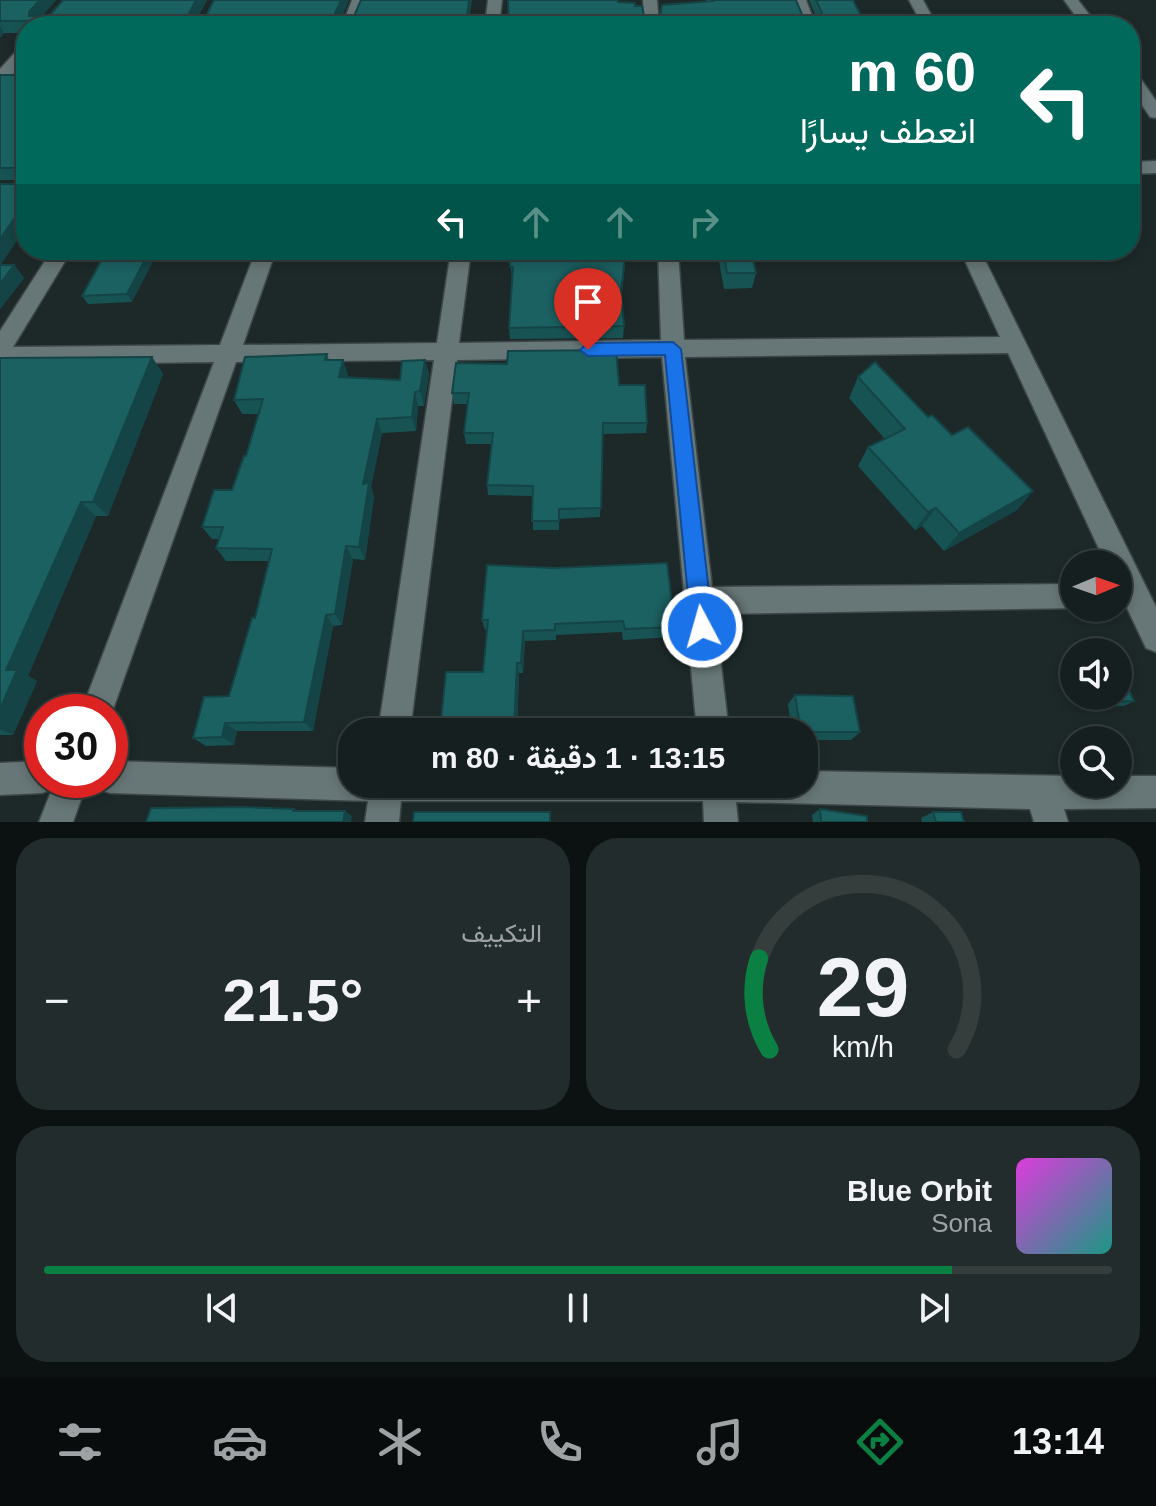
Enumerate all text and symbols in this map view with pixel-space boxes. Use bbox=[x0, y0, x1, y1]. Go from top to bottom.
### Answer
text: 60 m bbox=[848, 40, 976, 103]
icon: left bbox=[1004, 48, 1108, 152]
text: انعطف يسارًا bbox=[800, 110, 976, 151]
icon: left bbox=[430, 200, 474, 244]
icon: ahead bbox=[514, 200, 558, 244]
icon: ahead bbox=[598, 200, 642, 244]
icon: right bbox=[682, 200, 726, 244]
pin bbox=[554, 268, 622, 350]
icon: arrive bbox=[566, 280, 610, 324]
north arrow bbox=[1060, 550, 1132, 622]
map controls bbox=[1060, 550, 1132, 798]
position arrow bbox=[660, 585, 744, 669]
button: sound bbox=[1060, 638, 1132, 710]
speed limit sign: 30 bbox=[24, 694, 128, 798]
button: search bbox=[1060, 726, 1132, 798]
text: 13:15 · 1 دقيقة · 80 m bbox=[431, 741, 725, 774]
text: التكييف bbox=[461, 918, 542, 948]
text: 29 bbox=[817, 941, 909, 1034]
text: 21.5° bbox=[223, 967, 363, 1034]
text: − bbox=[44, 976, 70, 1025]
text: + bbox=[516, 976, 542, 1025]
text: km/h bbox=[832, 1031, 894, 1063]
text: Blue Orbit bbox=[847, 1174, 992, 1207]
text: Sona bbox=[931, 1208, 992, 1238]
icon: previous bbox=[200, 1286, 244, 1330]
icon: pause bbox=[556, 1286, 600, 1330]
icon: next bbox=[912, 1286, 956, 1330]
icon: filters bbox=[52, 1414, 108, 1470]
icon: car bbox=[212, 1414, 268, 1470]
icon: climate bbox=[372, 1414, 428, 1470]
icon: phone bbox=[532, 1414, 588, 1470]
icon: music bbox=[692, 1414, 748, 1470]
icon: directions bbox=[852, 1414, 908, 1470]
text: 13:14 bbox=[1012, 1421, 1104, 1462]

